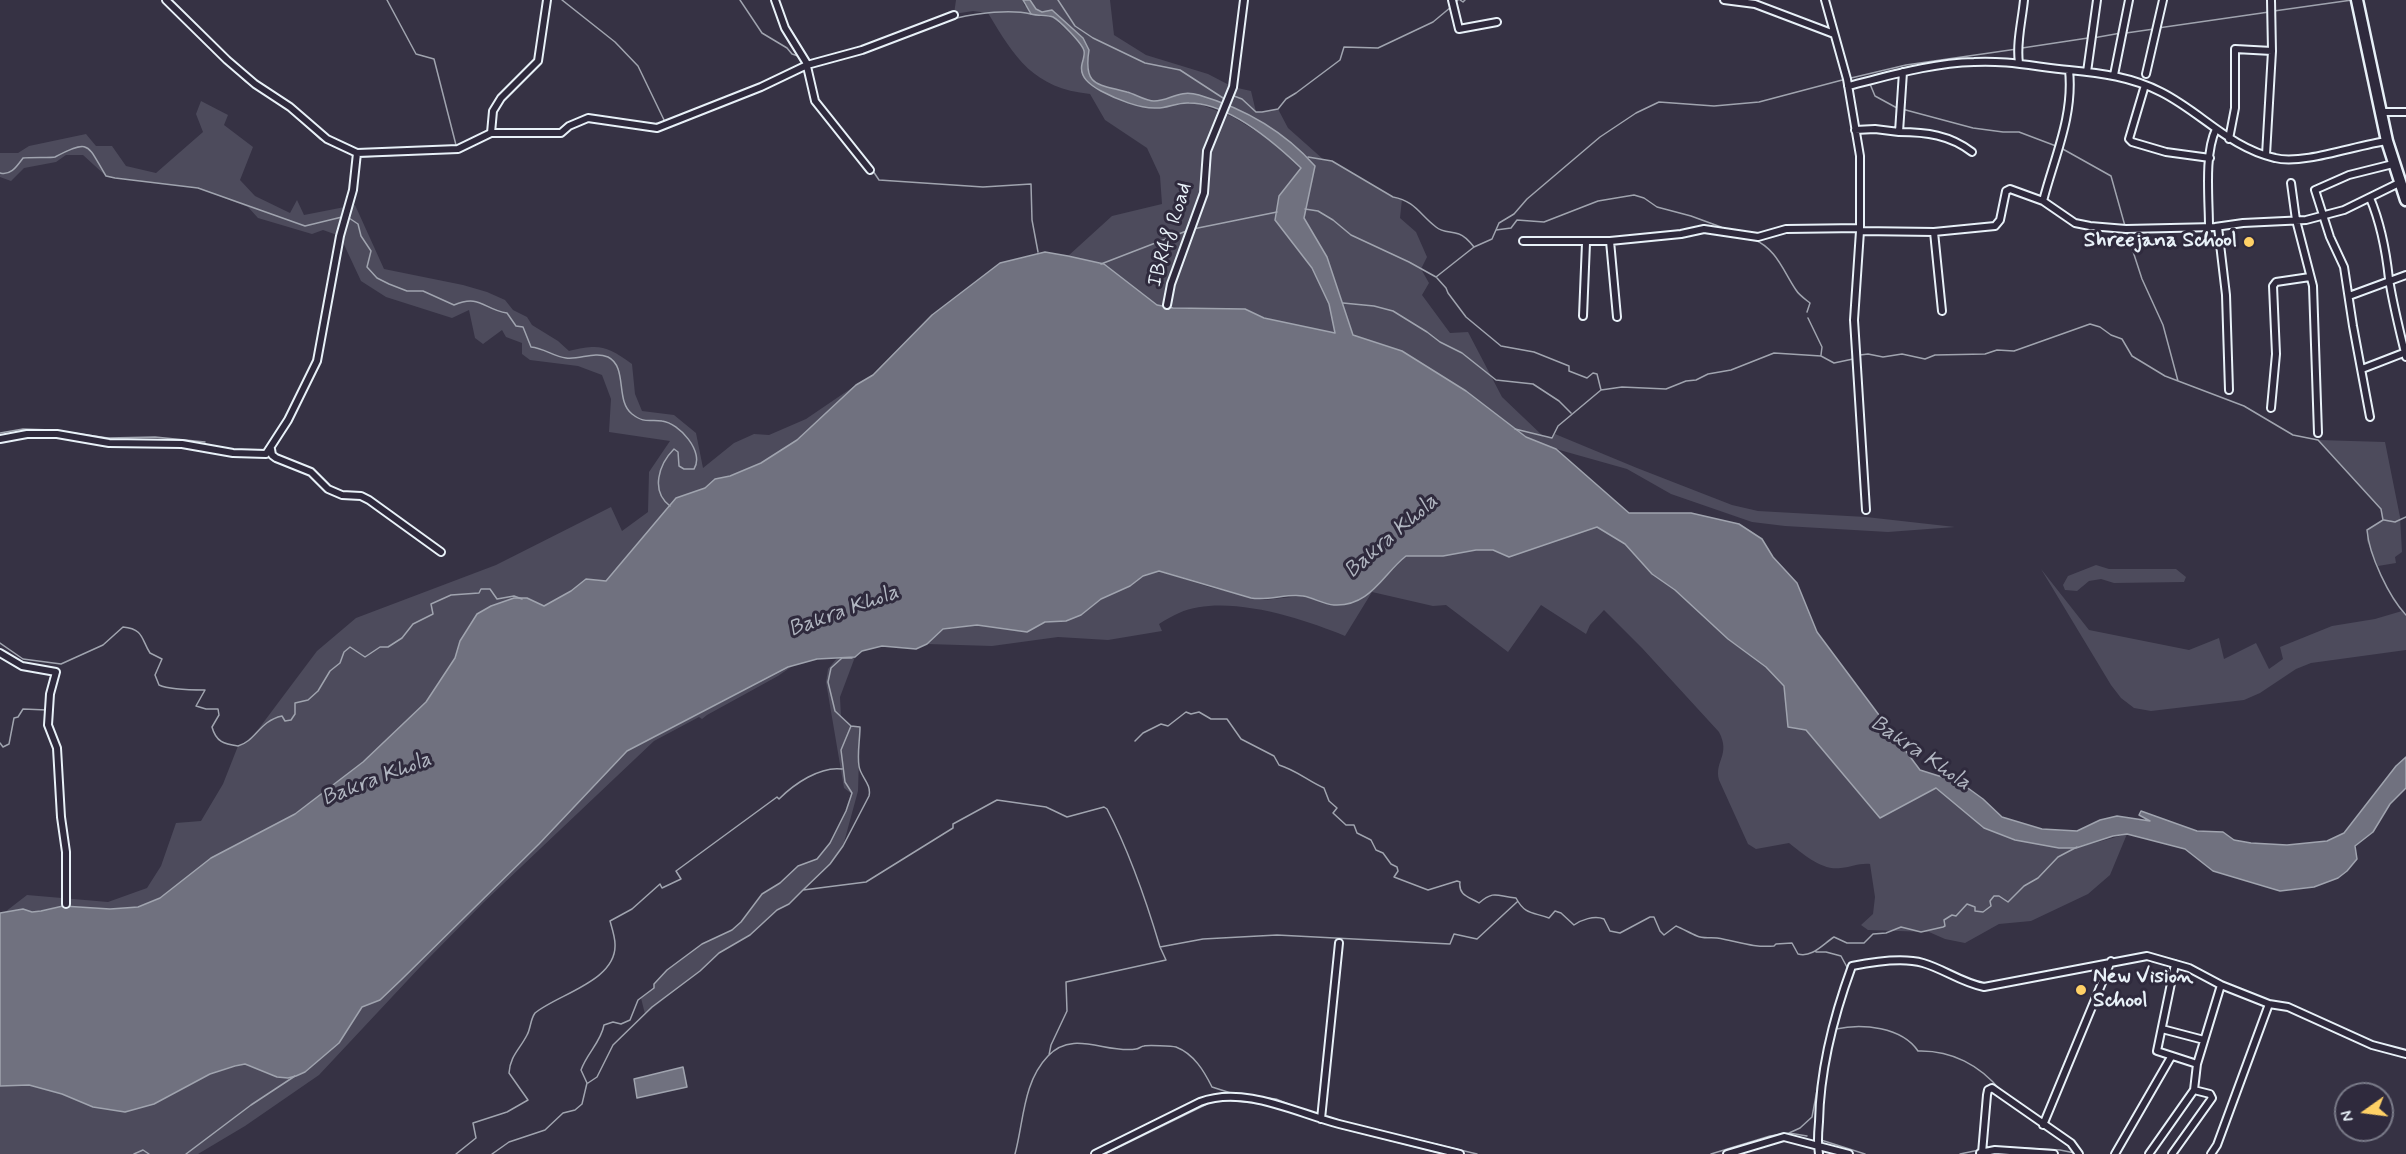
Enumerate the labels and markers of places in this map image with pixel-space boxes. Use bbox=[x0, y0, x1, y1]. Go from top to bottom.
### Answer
place label: Shreejana School bbox=[2084, 229, 2237, 255]
marker: Shreejana School bbox=[2242, 235, 2256, 249]
place label: New Vision School bbox=[2093, 965, 2193, 1015]
marker: New Vision School bbox=[2074, 983, 2088, 997]

